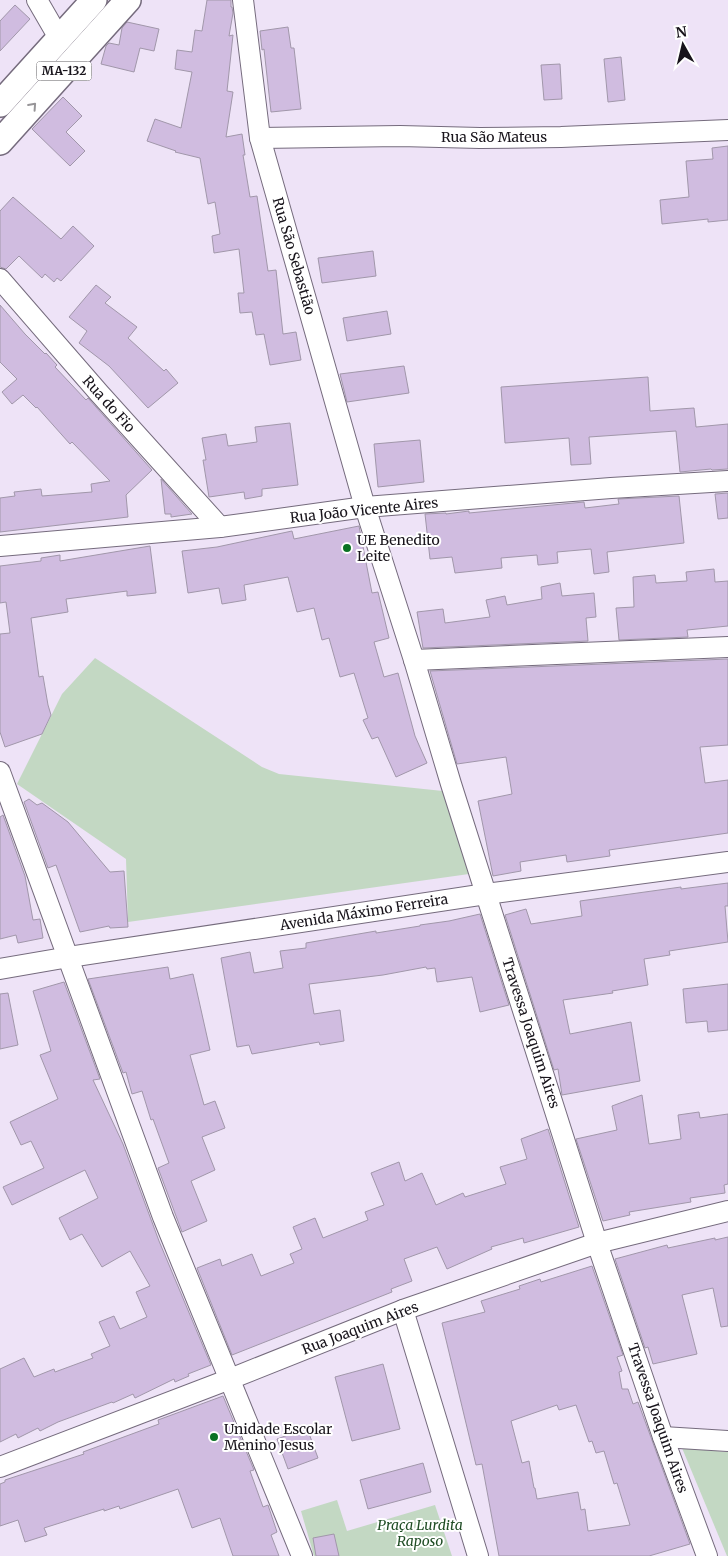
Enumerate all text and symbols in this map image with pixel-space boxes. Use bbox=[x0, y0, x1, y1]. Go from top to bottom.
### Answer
north arrow bbox=[658, 20, 708, 70]
text: N bbox=[674, 22, 688, 42]
road number: MA-132 bbox=[36, 61, 92, 80]
one-way arrow bbox=[27, 102, 36, 111]
street label: Rua São Mateus bbox=[441, 128, 547, 146]
street label: Rua São Sebastião bbox=[269, 195, 319, 317]
street label: Rua do Fio bbox=[79, 372, 139, 436]
street label: Rua João Vicente Aires bbox=[289, 493, 439, 527]
place label: UE Benedito Leite bbox=[357, 531, 440, 565]
marker: UE Benedito Leite bbox=[341, 542, 353, 554]
street label: Avenida Máximo Ferreira bbox=[278, 890, 450, 934]
street label: Travessa Joaquim Aires bbox=[498, 955, 564, 1111]
street label: Rua Joaquim Aires bbox=[299, 1297, 421, 1358]
street label: Travessa Joaquim Aires bbox=[624, 1341, 692, 1495]
place label: Unidade Escolar Menino Jesus bbox=[224, 1420, 332, 1454]
marker: Unidade Escolar Menino Jesus bbox=[208, 1431, 220, 1443]
park label: Praça Lurdita Raposo bbox=[377, 1516, 463, 1550]

